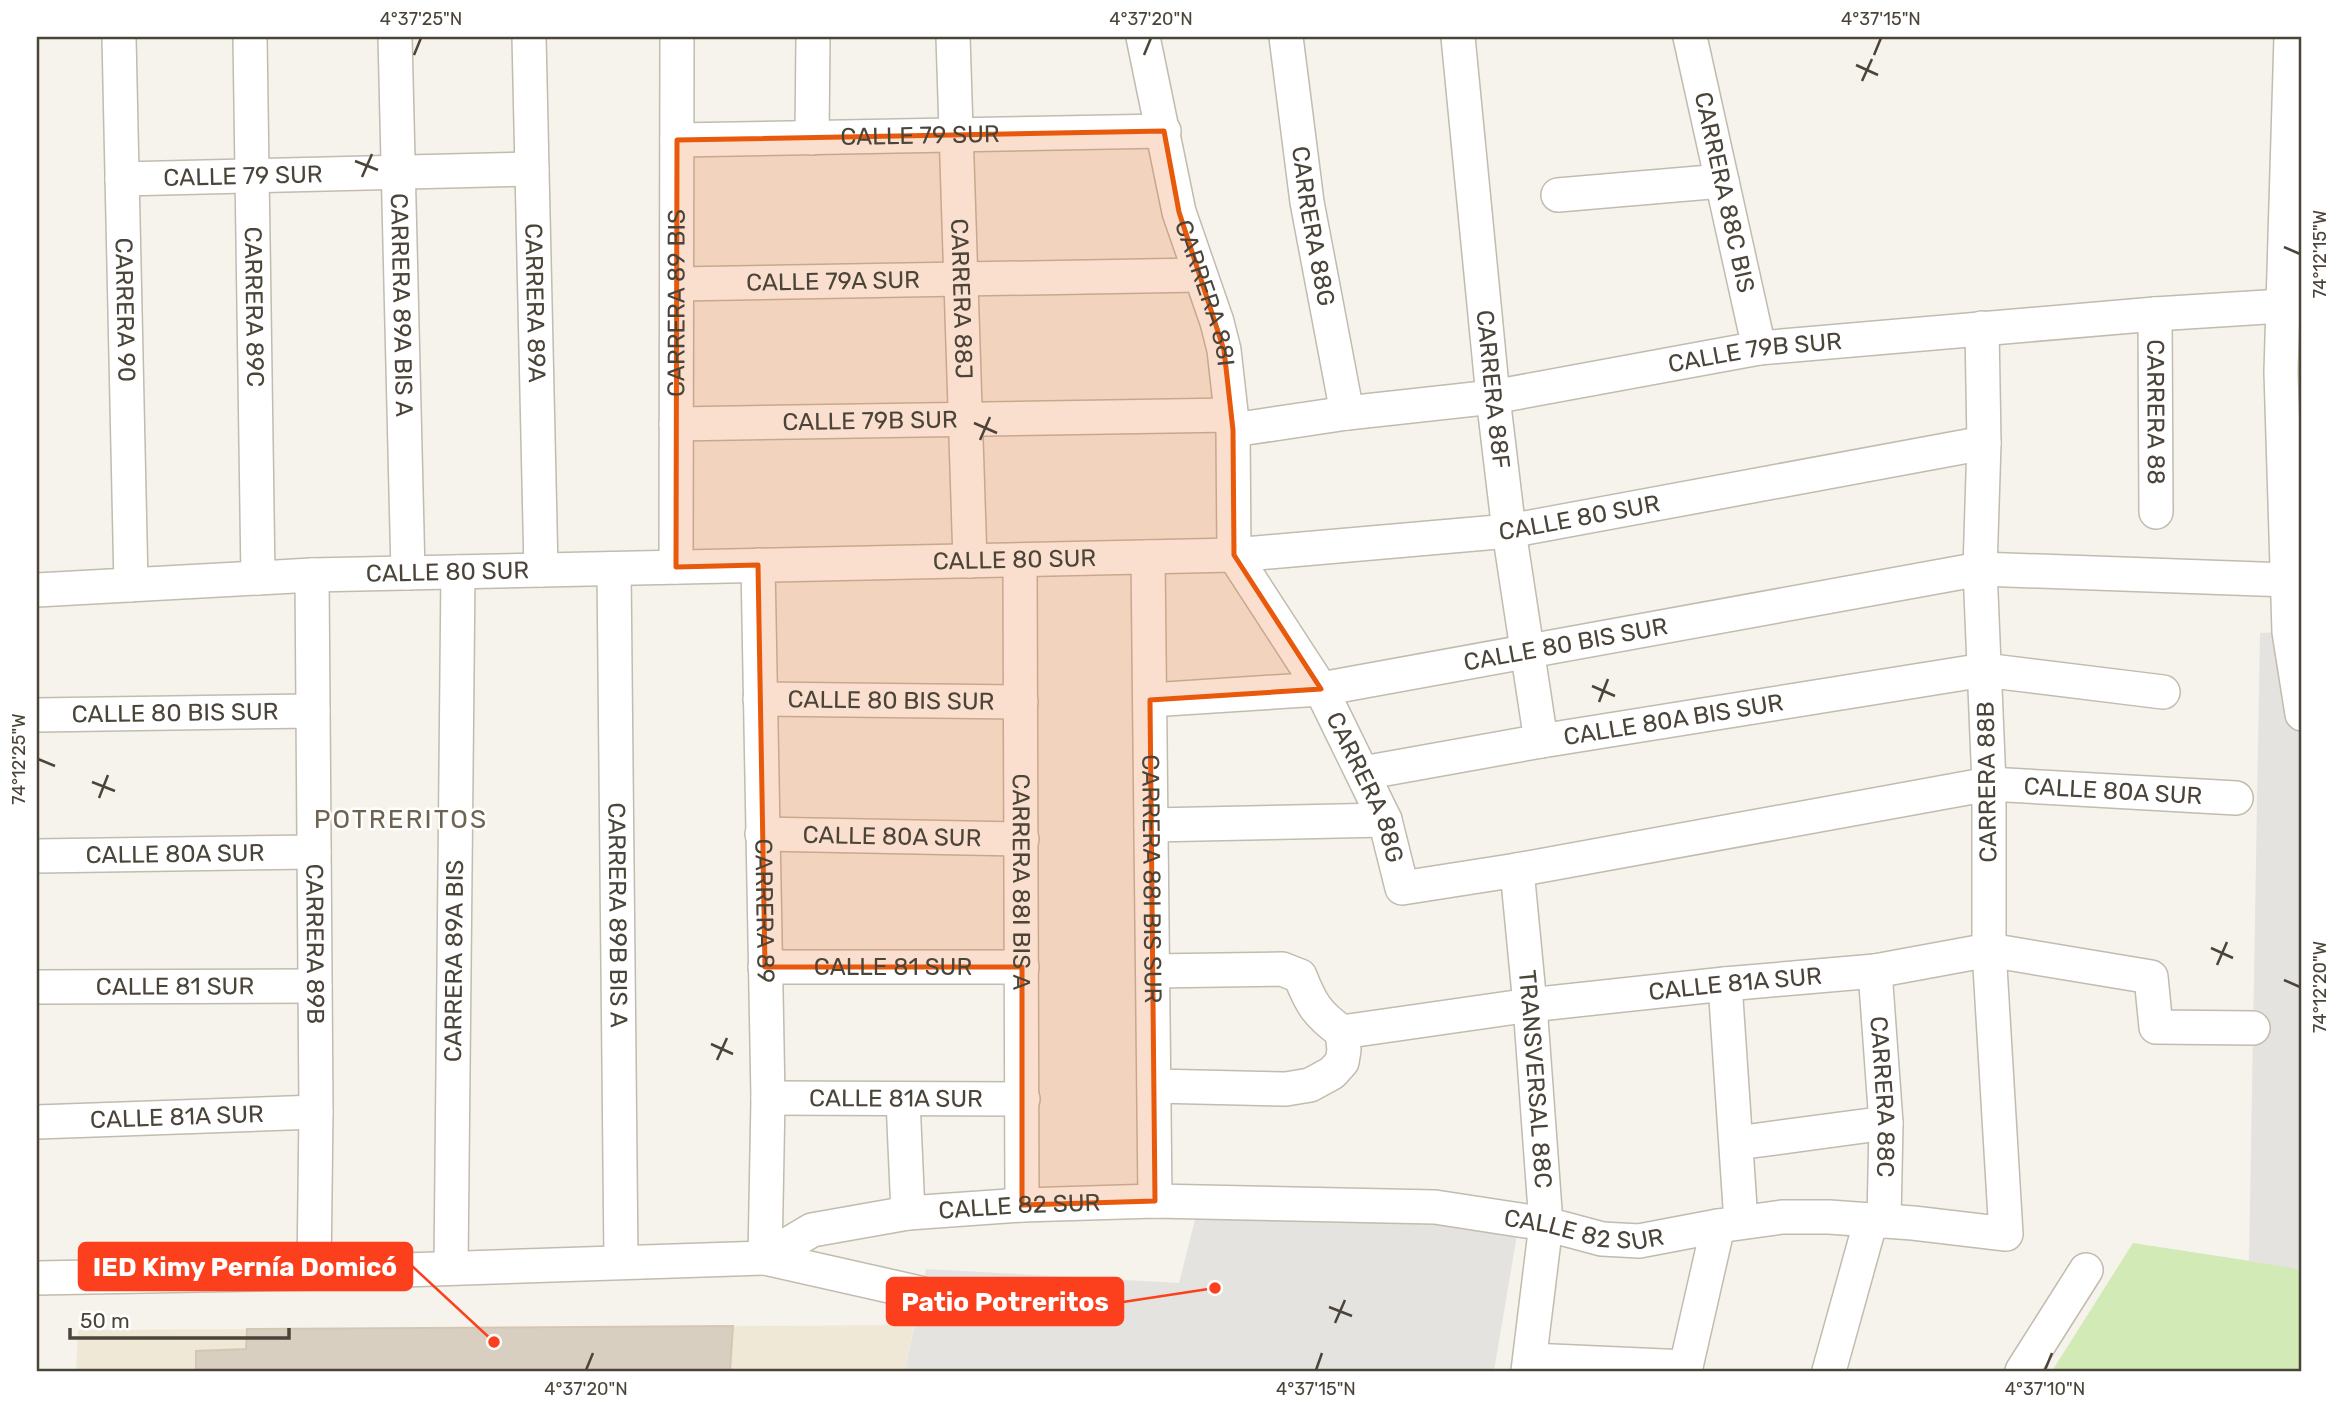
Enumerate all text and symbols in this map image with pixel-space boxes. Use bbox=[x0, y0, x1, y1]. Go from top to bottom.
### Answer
text: 4°37'25"N bbox=[380, 8, 462, 30]
text: 4°37'20"N bbox=[1109, 8, 1193, 30]
text: 4°37'15"N bbox=[1841, 8, 1921, 30]
street label: CARRERA 88C BIS bbox=[1689, 89, 1760, 295]
street label: CALLE 79 SUR bbox=[840, 120, 1000, 151]
street label: CARRERA 88G bbox=[1286, 144, 1340, 308]
street label: CALLE 79 SUR bbox=[163, 160, 323, 192]
street label: CARRERA 89A BIS A bbox=[385, 193, 418, 417]
street label: CARRERA 89 BIS bbox=[662, 209, 691, 397]
text: 74°12'15"W bbox=[2309, 210, 2331, 298]
street label: CARRERA 88I bbox=[1169, 216, 1240, 368]
street label: CARRERA 88J bbox=[945, 218, 978, 380]
street label: CARRERA 89A bbox=[519, 223, 551, 383]
street label: CARRERA 89C bbox=[239, 227, 269, 387]
street label: CARRERA 90 bbox=[109, 237, 141, 382]
street label: CALLE 79A SUR bbox=[746, 266, 920, 297]
street label: CARRERA 88F bbox=[1471, 309, 1515, 470]
street label: CALLE 79B SUR bbox=[1666, 327, 1843, 378]
street label: CARRERA 88 bbox=[2141, 339, 2170, 485]
street label: CALLE 79B SUR bbox=[782, 405, 958, 436]
street label: CALLE 80 SUR bbox=[1498, 489, 1662, 546]
street label: CALLE 80 SUR bbox=[932, 544, 1096, 576]
street label: CALLE 80 SUR bbox=[366, 556, 529, 588]
street label: CALLE 80 BIS SUR bbox=[1461, 612, 1670, 677]
street label: CALLE 80 BIS SUR bbox=[787, 685, 995, 716]
street label: CALLE 80A BIS SUR bbox=[1562, 688, 1785, 751]
street label: CALLE 80 BIS SUR bbox=[71, 698, 279, 728]
street label: CARRERA 88B bbox=[1972, 701, 2002, 863]
street label: CARRERA 88G bbox=[1320, 707, 1409, 865]
text: 74°12'25"W bbox=[8, 713, 30, 805]
street label: CARRERA 88I BIS SUR bbox=[1136, 754, 1167, 1004]
street label: CALLE 80A SUR bbox=[2023, 772, 2203, 810]
street label: CARRERA 88I BIS A bbox=[1007, 774, 1035, 990]
street label: CARRERA 89B BIS A bbox=[602, 802, 633, 1028]
district label: POTRERITOS bbox=[314, 804, 488, 835]
street label: CALLE 80A SUR bbox=[802, 821, 982, 852]
street label: CARRERA 89 bbox=[749, 838, 780, 983]
street label: CALLE 80A SUR bbox=[85, 839, 265, 869]
street label: CARRERA 89A BIS bbox=[439, 860, 469, 1062]
street label: CARRERA 89B bbox=[300, 864, 329, 1024]
text: 74°12'20"W bbox=[2309, 941, 2331, 1033]
street label: CALLE 81 SUR bbox=[814, 953, 972, 981]
street label: CALLE 81A SUR bbox=[1647, 962, 1823, 1006]
street label: TRANSVERSAL 88C bbox=[1513, 969, 1557, 1189]
street label: CALLE 81 SUR bbox=[96, 972, 254, 1001]
street label: CARRERA 88C bbox=[1864, 1015, 1900, 1178]
street label: CALLE 81A SUR bbox=[809, 1084, 983, 1113]
street label: CALLE 81A SUR bbox=[90, 1100, 264, 1134]
street label: CALLE 82 SUR bbox=[937, 1189, 1101, 1225]
street label: CALLE 82 SUR bbox=[1502, 1204, 1666, 1256]
callout: IED Kimy Pernía Domicó bbox=[79, 1243, 412, 1290]
text: IED Kimy Pernía Domicó bbox=[93, 1252, 397, 1283]
callout: Patio Potreritos bbox=[887, 1278, 1123, 1325]
text: Patio Potreritos bbox=[901, 1287, 1109, 1318]
scale bar bbox=[70, 1296, 289, 1340]
text: 50 m bbox=[80, 1308, 130, 1333]
text: 4°37'20"N bbox=[544, 1378, 628, 1400]
text: 4°37'15"N bbox=[1276, 1378, 1356, 1400]
text: 4°37'10"N bbox=[2005, 1378, 2085, 1400]

